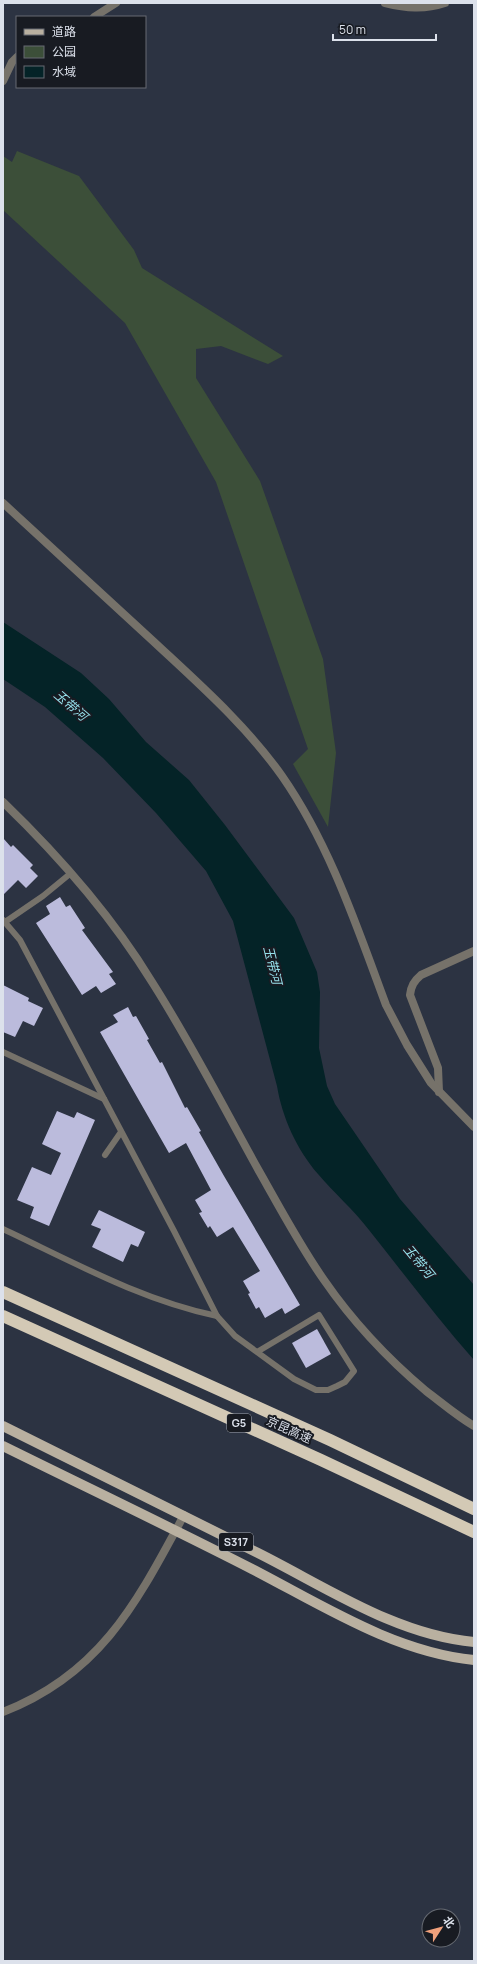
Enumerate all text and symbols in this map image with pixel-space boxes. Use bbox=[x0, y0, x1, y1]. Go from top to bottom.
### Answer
legend bbox=[16, 16, 146, 88]
scale bar bbox=[333, 16, 436, 42]
text: 50 m bbox=[339, 21, 366, 38]
text: 道路 bbox=[52, 23, 76, 40]
text: 公园 bbox=[52, 43, 76, 60]
text: 水域 bbox=[52, 63, 76, 80]
water label: 玉带河 bbox=[50, 685, 94, 727]
water label: 玉带河 bbox=[260, 944, 287, 989]
water label: 玉带河 bbox=[400, 1240, 440, 1284]
street label: 京昆高速 bbox=[264, 1412, 315, 1447]
road number: G5 bbox=[227, 1414, 251, 1432]
road number: S317 bbox=[219, 1533, 253, 1551]
north arrow bbox=[421, 1908, 461, 1948]
text: 北 bbox=[440, 1913, 459, 1931]

